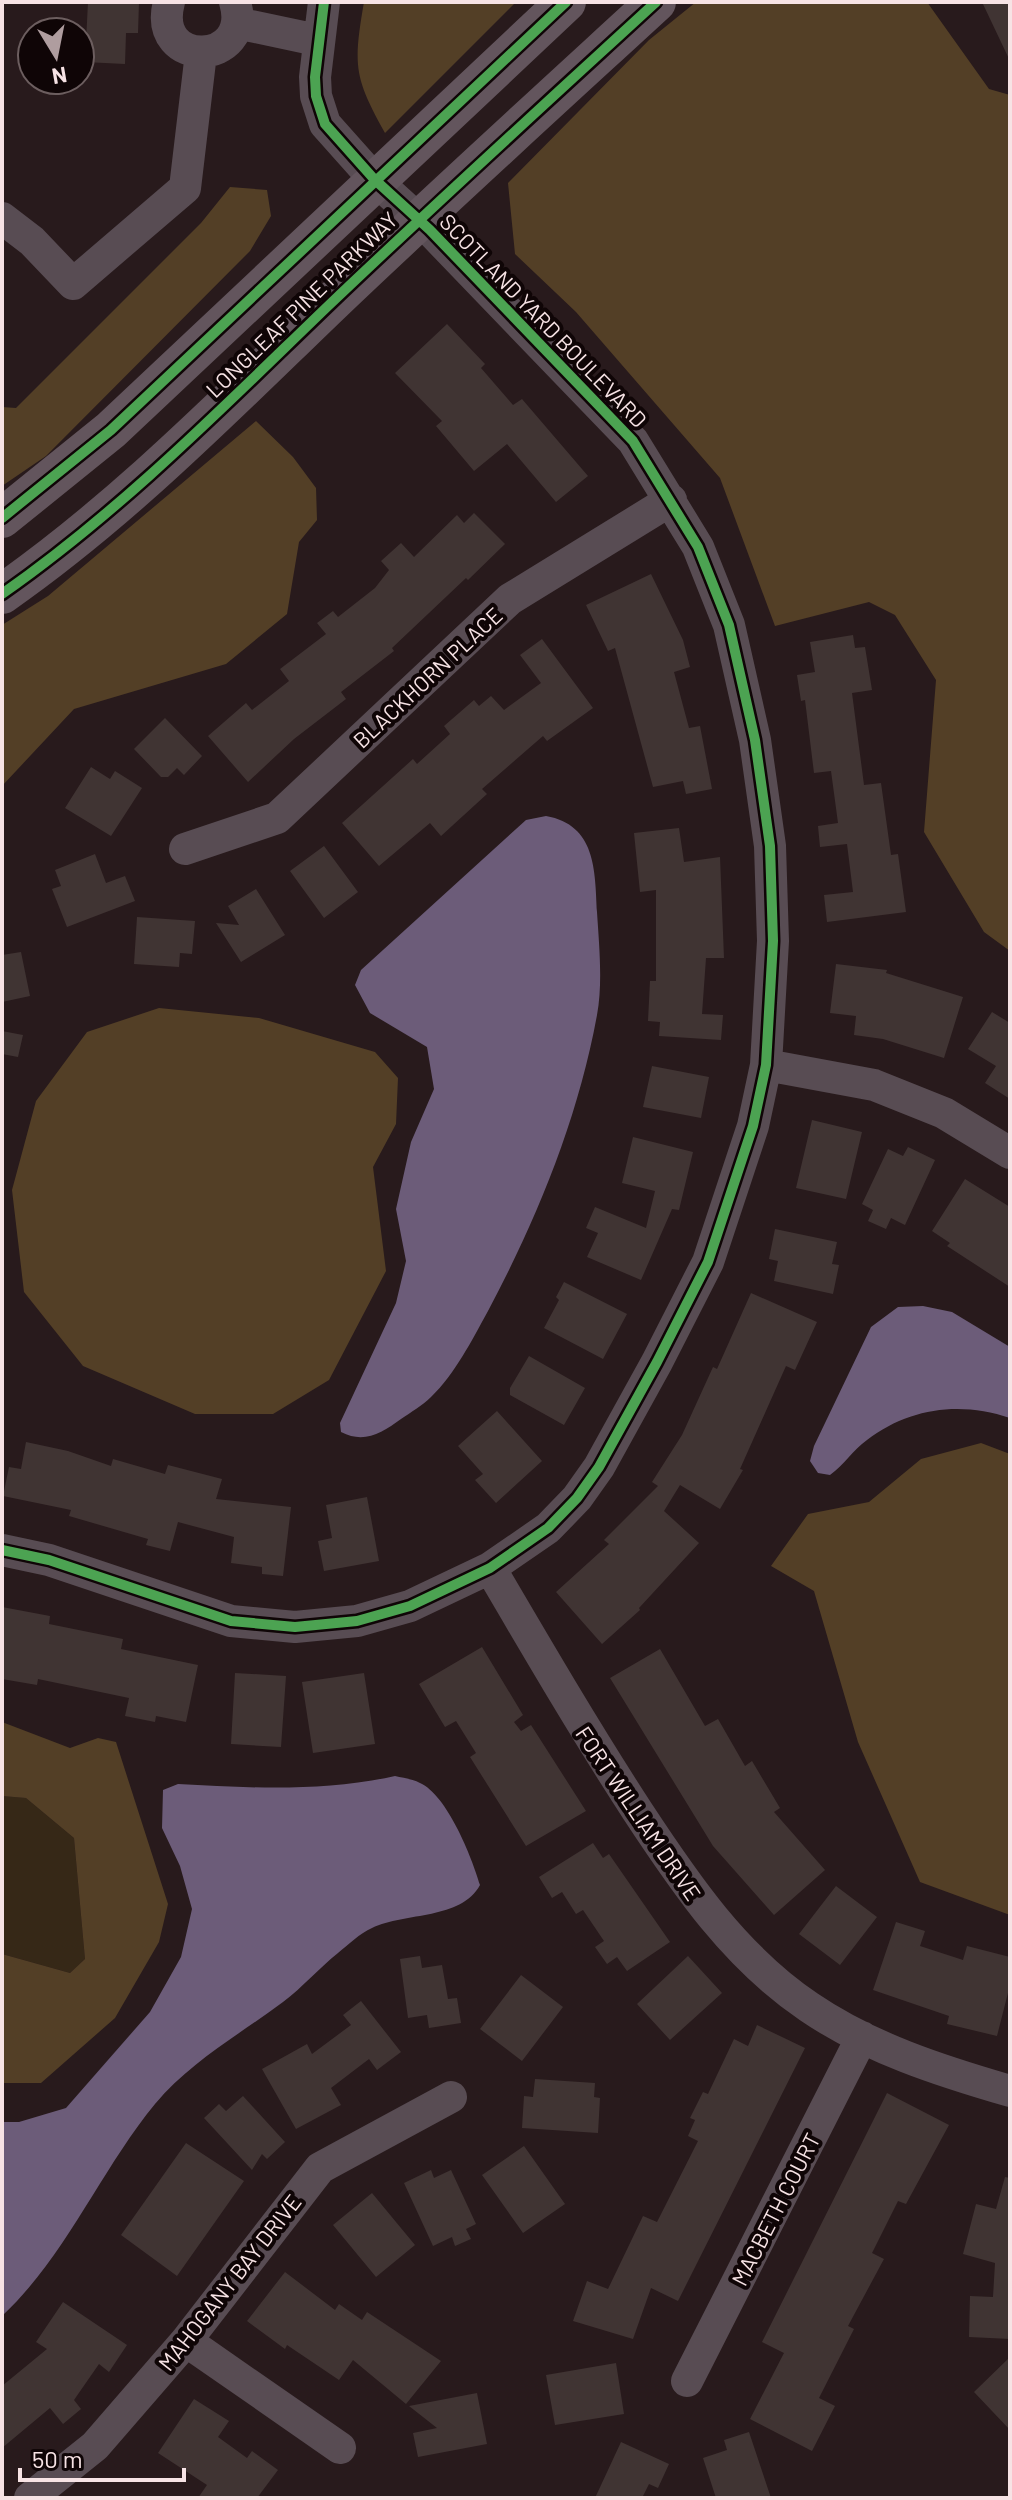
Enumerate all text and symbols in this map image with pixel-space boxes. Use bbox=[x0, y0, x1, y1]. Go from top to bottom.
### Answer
north arrow bbox=[16, 16, 96, 96]
text: N bbox=[50, 63, 69, 91]
street label: LONGLEAF PINE PARKWAY bbox=[200, 206, 402, 402]
street label: SCOTLAND YARD BOULEVARD bbox=[435, 208, 653, 432]
street label: BLACKHORN PLACE bbox=[347, 601, 507, 753]
street label: FORT WILLIAM DRIVE bbox=[571, 1721, 707, 1905]
street label: MACBETH COURT bbox=[725, 2128, 825, 2290]
street label: MAHOGANY BAY DRIVE bbox=[152, 2189, 306, 2375]
scale bar bbox=[20, 2432, 184, 2482]
text: 50 m bbox=[32, 2444, 83, 2473]

